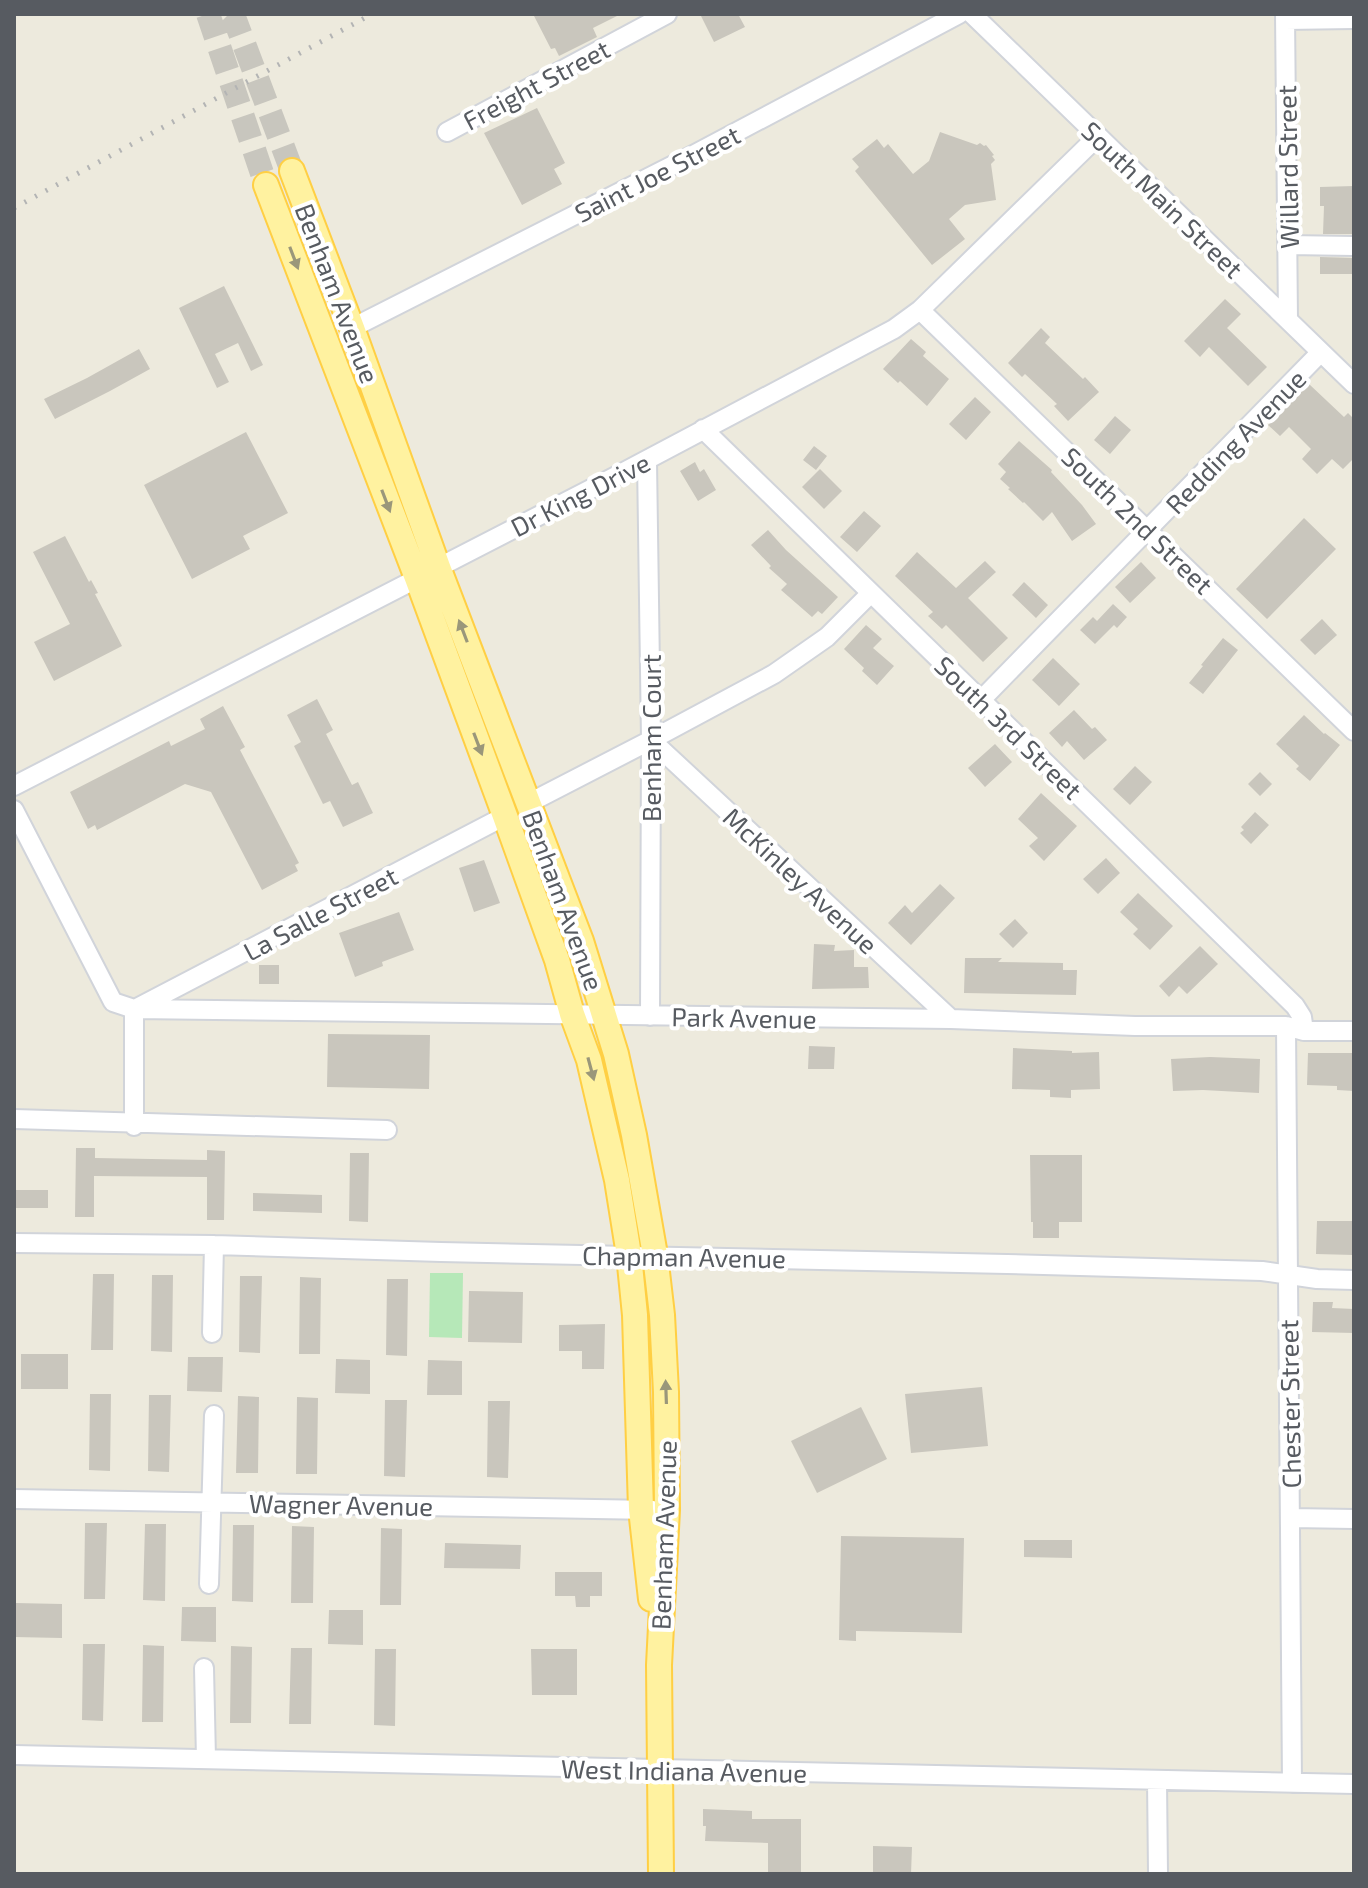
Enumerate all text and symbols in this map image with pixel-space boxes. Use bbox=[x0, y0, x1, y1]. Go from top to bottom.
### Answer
street label: Freight Street bbox=[457, 32, 615, 136]
street label: Willard Street bbox=[1270, 85, 1304, 249]
street label: South Main Street bbox=[1076, 114, 1250, 284]
street label: Saint Joe Street bbox=[569, 118, 745, 228]
street label: Benham Avenue bbox=[290, 199, 386, 387]
one-way arrow bbox=[288, 246, 301, 270]
street label: Redding Avenue bbox=[1159, 363, 1311, 519]
street label: South 2nd Street bbox=[1056, 440, 1220, 600]
street label: Dr King Drive bbox=[505, 446, 655, 542]
one-way arrow bbox=[380, 489, 393, 513]
one-way arrow bbox=[456, 619, 469, 643]
street label: South 3rd Street bbox=[929, 649, 1089, 805]
street label: Benham Court bbox=[635, 654, 666, 822]
one-way arrow bbox=[472, 732, 485, 756]
street label: McKinley Avenue bbox=[717, 801, 885, 959]
street label: Benham Avenue bbox=[517, 806, 611, 994]
street label: La Salle Street bbox=[238, 859, 402, 967]
street label: Park Avenue bbox=[671, 1000, 817, 1034]
one-way arrow bbox=[585, 1056, 597, 1081]
street label: Chapman Avenue bbox=[582, 1239, 786, 1273]
street label: Chester Street bbox=[1272, 1319, 1306, 1489]
one-way arrow bbox=[659, 1379, 672, 1404]
street label: Benham Avenue bbox=[644, 1440, 682, 1630]
street label: Wagner Avenue bbox=[249, 1487, 433, 1521]
street label: West Indiana Avenue bbox=[561, 1752, 807, 1788]

